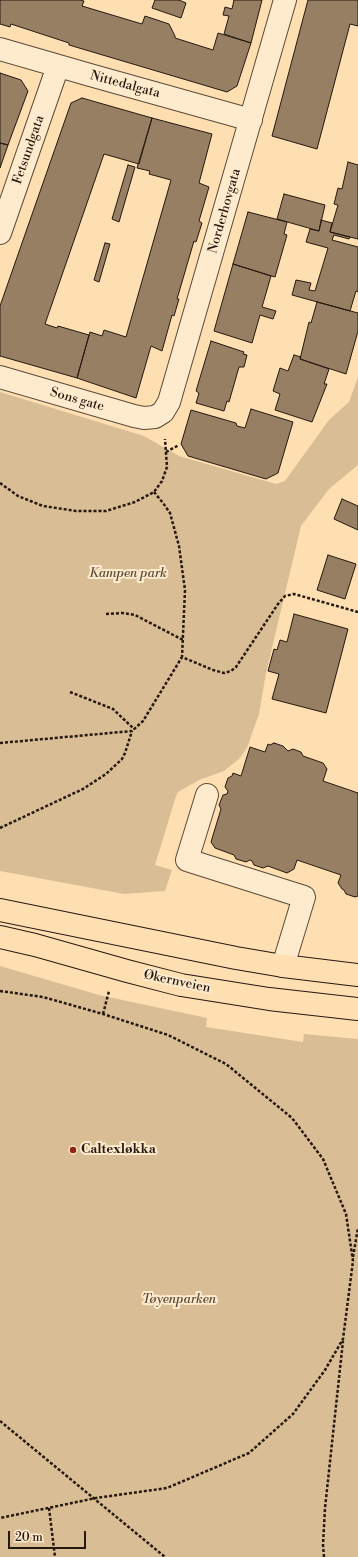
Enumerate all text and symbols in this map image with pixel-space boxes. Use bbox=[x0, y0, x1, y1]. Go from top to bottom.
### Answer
street label: Nittedalgata bbox=[88, 68, 162, 102]
street label: Fetsundgata bbox=[10, 114, 48, 186]
street label: Norderhovgata bbox=[205, 167, 245, 255]
street label: Sons gate bbox=[48, 385, 106, 415]
park label: Kampen park bbox=[89, 566, 167, 582]
street label: Økernveien bbox=[142, 967, 212, 997]
place label: Caltexløkka bbox=[81, 1142, 156, 1158]
marker: Caltexløkka bbox=[68, 1145, 78, 1155]
park label: Tøyenparken bbox=[142, 1292, 216, 1308]
scale bar bbox=[10, 1523, 88, 1549]
text: 20 m bbox=[15, 1530, 43, 1545]

